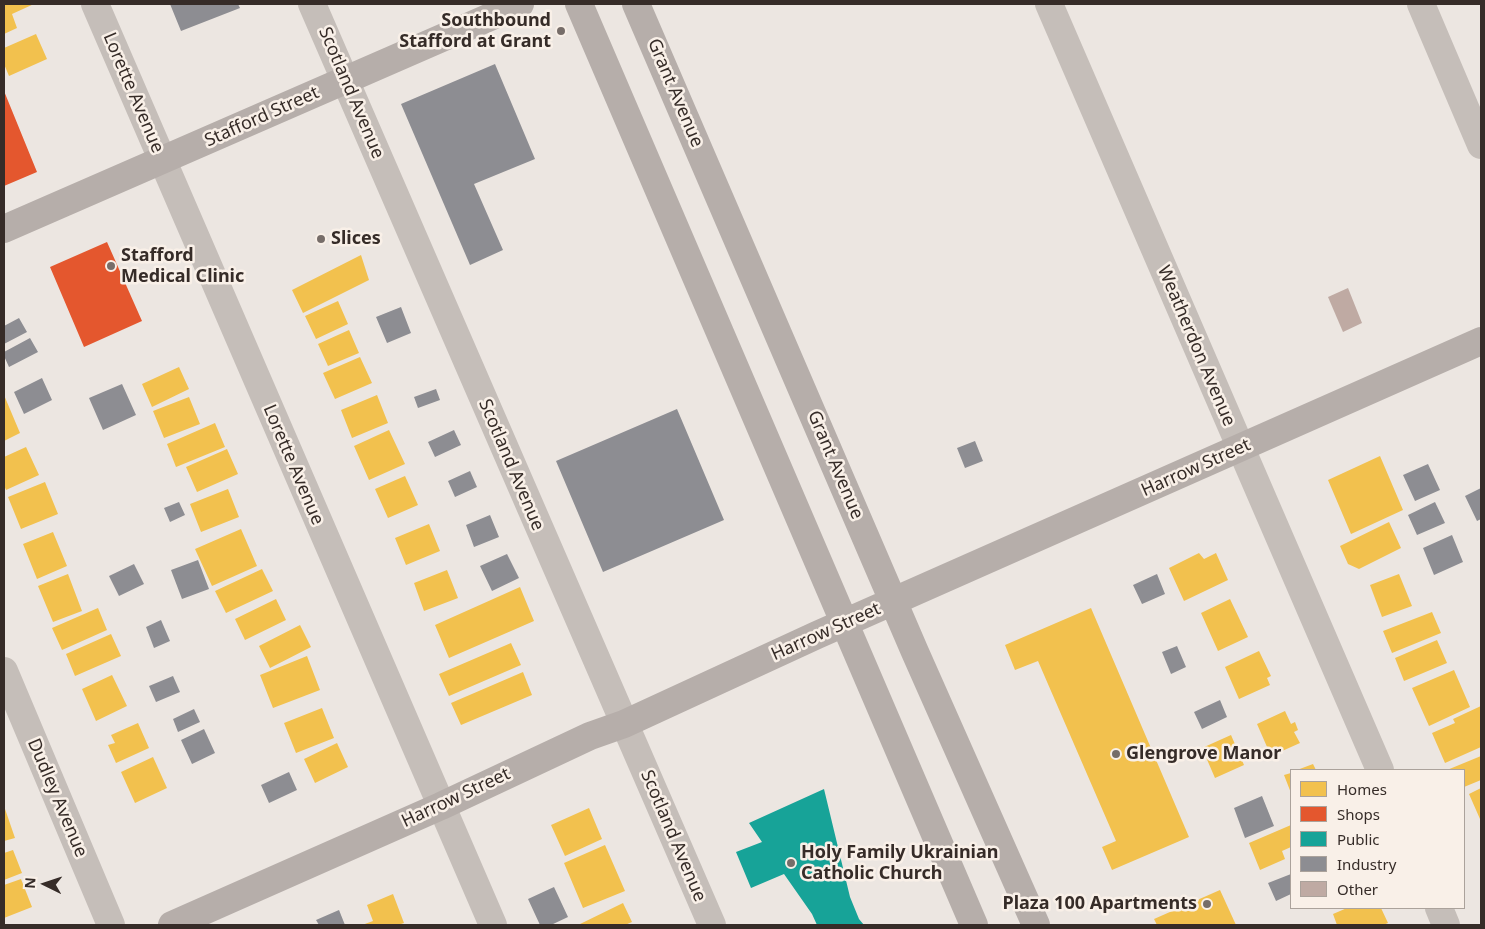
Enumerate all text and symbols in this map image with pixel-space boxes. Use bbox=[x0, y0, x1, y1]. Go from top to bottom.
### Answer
place label: Southbound Stafford at Grant bbox=[399, 10, 551, 52]
street label: Scotland Avenue bbox=[314, 24, 388, 162]
marker: Southbound Stafford at Grant bbox=[555, 25, 567, 37]
street label: Lorette Avenue bbox=[98, 30, 168, 156]
street label: Grant Avenue bbox=[642, 35, 708, 151]
street label: Stafford Street bbox=[202, 82, 322, 152]
place label: Slices bbox=[331, 228, 381, 250]
marker: Slices bbox=[315, 233, 327, 245]
place label: Stafford Medical Clinic bbox=[121, 245, 244, 288]
marker: Stafford Medical Clinic bbox=[105, 260, 117, 272]
street label: Weatherdon Avenue bbox=[1152, 262, 1240, 430]
street label: Scotland Avenue bbox=[474, 396, 548, 534]
street label: Lorette Avenue bbox=[258, 402, 328, 528]
street label: Grant Avenue bbox=[802, 407, 868, 523]
street label: Harrow Street bbox=[1138, 434, 1254, 502]
street label: Harrow Street bbox=[768, 598, 884, 666]
street label: Dudley Avenue bbox=[22, 735, 92, 861]
place label: Glengrove Manor bbox=[1126, 743, 1281, 765]
marker: Glengrove Manor bbox=[1110, 748, 1122, 760]
street label: Harrow Street bbox=[398, 763, 514, 833]
street label: Scotland Avenue bbox=[636, 767, 710, 905]
legend bbox=[1290, 769, 1465, 909]
text: Homes bbox=[1337, 779, 1387, 799]
text: Shops bbox=[1337, 804, 1380, 824]
text: Public bbox=[1337, 829, 1380, 849]
place label: Holy Family Ukrainian Catholic Church bbox=[801, 842, 998, 884]
text: Industry bbox=[1337, 854, 1396, 874]
marker: Holy Family Ukrainian Catholic Church bbox=[785, 857, 797, 869]
north arrow bbox=[20, 859, 70, 909]
text: N bbox=[20, 877, 39, 889]
text: Other bbox=[1337, 879, 1378, 899]
place label: Plaza 100 Apartments bbox=[1002, 893, 1197, 915]
marker: Plaza 100 Apartments bbox=[1201, 898, 1213, 910]

